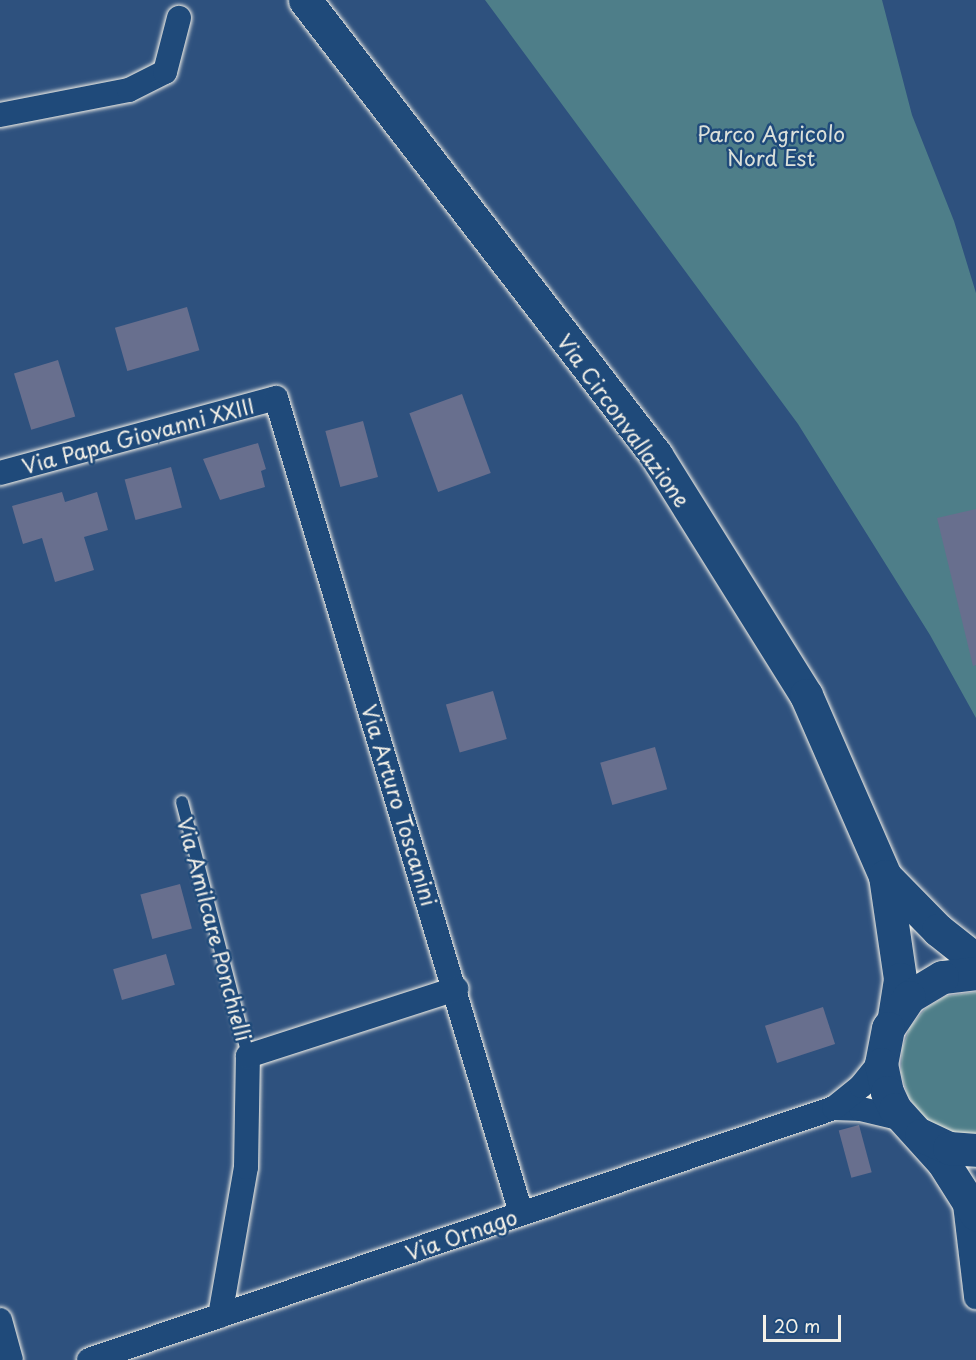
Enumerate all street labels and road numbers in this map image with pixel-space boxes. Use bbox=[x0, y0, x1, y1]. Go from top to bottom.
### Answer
street label: Via Circonvallazione bbox=[553, 328, 695, 512]
street label: Via Papa Giovanni XXIII bbox=[19, 392, 257, 478]
street label: Via Arturo Toscanini bbox=[357, 701, 443, 909]
street label: Via Amilcare Ponchielli bbox=[173, 815, 257, 1043]
street label: Via Ornago bbox=[402, 1203, 520, 1265]

